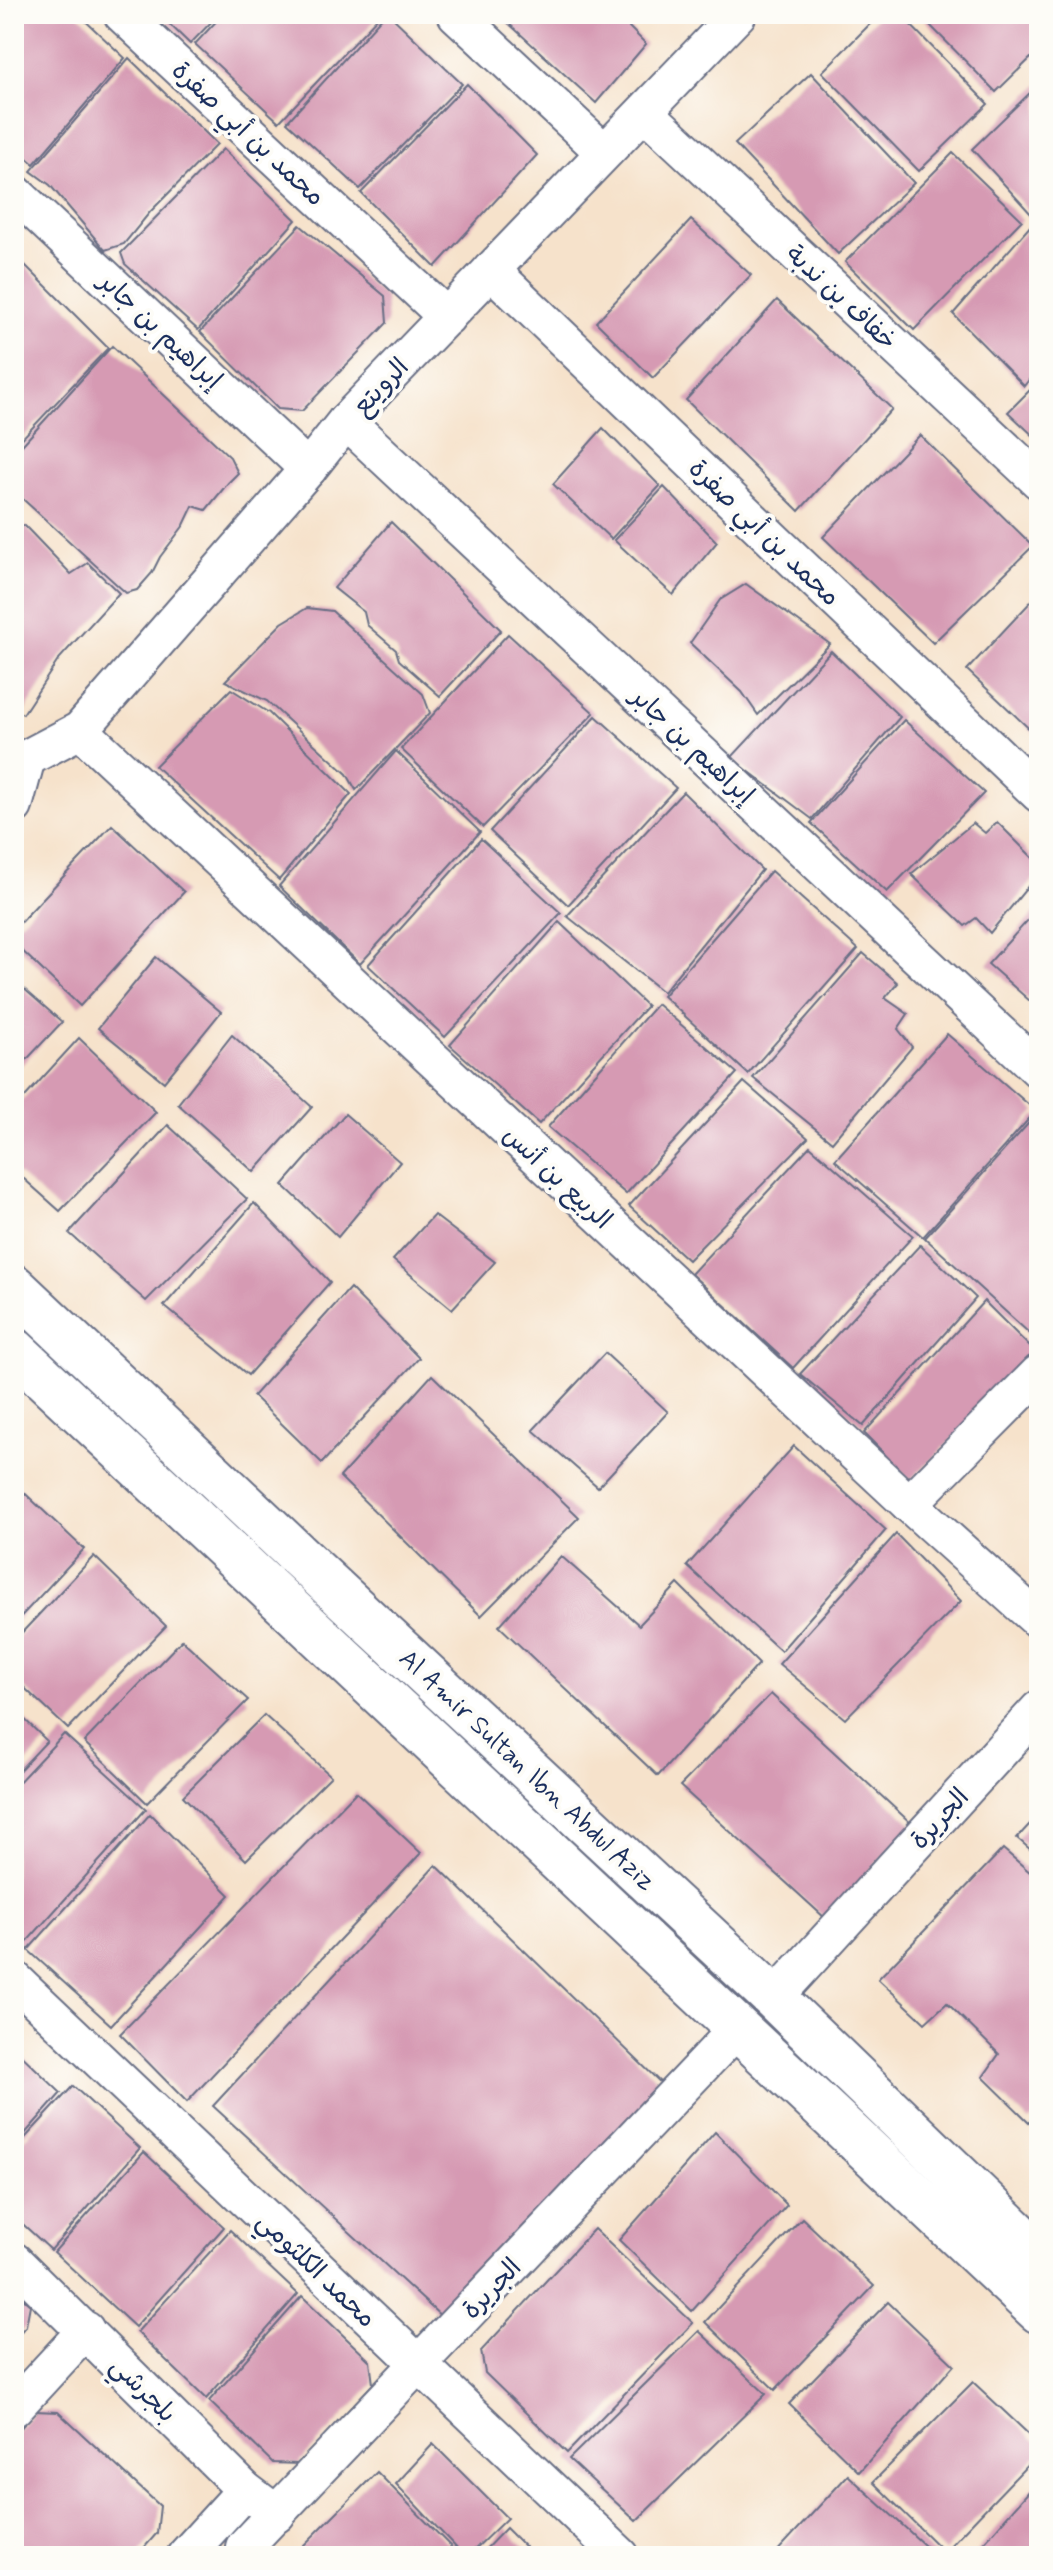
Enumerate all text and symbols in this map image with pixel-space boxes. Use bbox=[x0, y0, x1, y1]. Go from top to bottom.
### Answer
street label: محمد بن أبي صفرة bbox=[161, 54, 332, 217]
street label: خفاف بن ندبة bbox=[778, 238, 903, 359]
street label: إبراهيم بن جابر bbox=[88, 264, 229, 398]
street label: الرويتع bbox=[346, 351, 417, 424]
street label: محمد بن أبي صفرة bbox=[678, 452, 847, 617]
street label: إبراهيم بن جابر bbox=[620, 679, 761, 813]
street label: الربيع بن أنس bbox=[495, 1119, 619, 1238]
street label: Al Amir Sultan Ibn Abdul Aziz bbox=[391, 1642, 662, 1899]
street label: الجريرة bbox=[903, 1781, 978, 1857]
street label: محمد الكلثومي bbox=[246, 2205, 383, 2339]
street label: الجريرة bbox=[455, 2252, 530, 2327]
street label: بلجرشي bbox=[99, 2350, 183, 2434]

